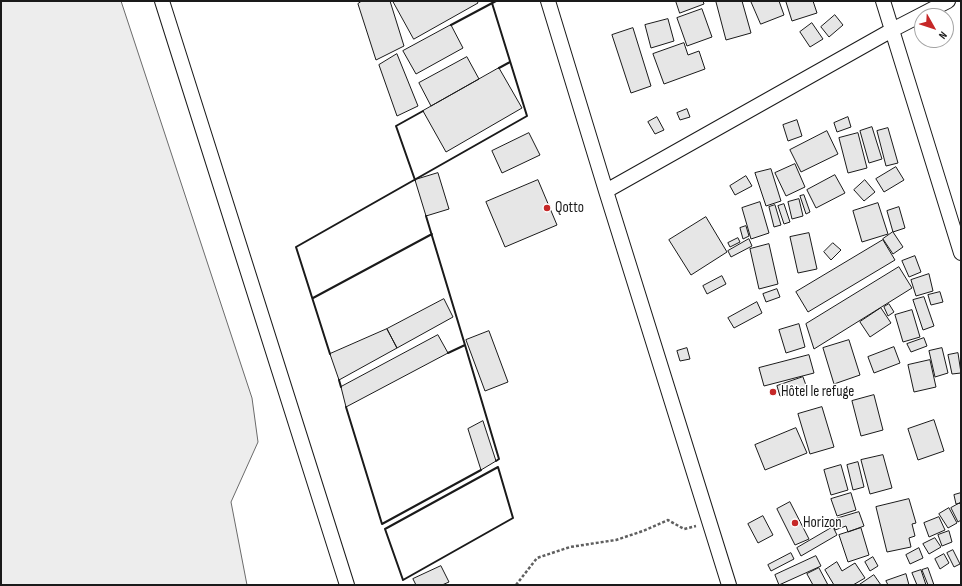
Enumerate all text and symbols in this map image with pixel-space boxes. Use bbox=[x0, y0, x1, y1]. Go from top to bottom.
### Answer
north arrow bbox=[914, 8, 954, 48]
text: N bbox=[936, 29, 950, 42]
place label: Qotto bbox=[555, 199, 584, 217]
marker: Qotto bbox=[542, 203, 552, 213]
place label: Hôtel le refuge bbox=[781, 383, 854, 401]
marker: Hôtel le refuge bbox=[768, 387, 778, 397]
place label: Horizon bbox=[803, 514, 842, 532]
marker: Horizon bbox=[790, 518, 800, 528]

